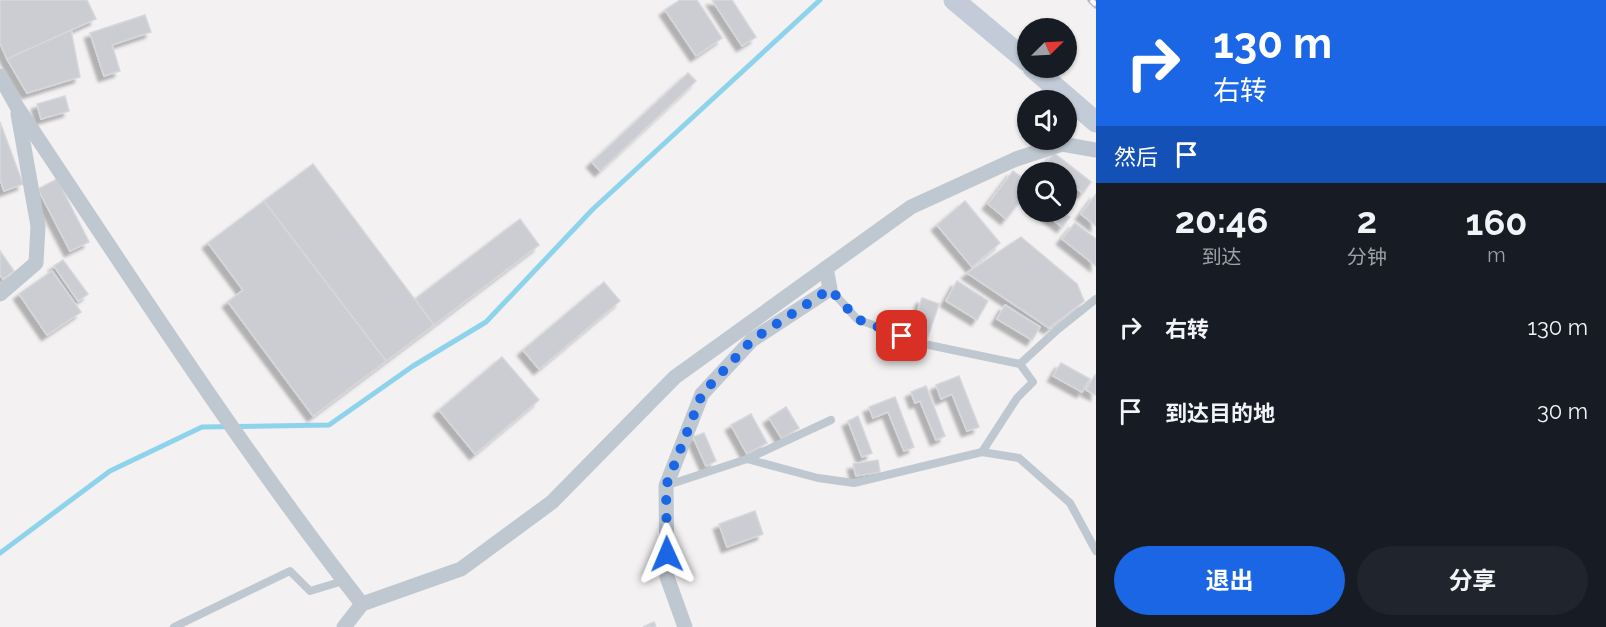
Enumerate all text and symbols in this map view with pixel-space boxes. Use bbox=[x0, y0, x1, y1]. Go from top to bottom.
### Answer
north arrow bbox=[1017, 18, 1077, 78]
map controls bbox=[1017, 18, 1077, 222]
text: 130 m bbox=[1213, 19, 1332, 68]
icon: right bbox=[1114, 24, 1192, 102]
text: 右转 bbox=[1213, 75, 1267, 106]
button: sound bbox=[1017, 90, 1077, 150]
icon: arrive bbox=[1170, 138, 1203, 171]
text: 然后 bbox=[1114, 144, 1158, 170]
button: search bbox=[1017, 162, 1077, 222]
text: 20:46 bbox=[1175, 199, 1268, 241]
text: 2 bbox=[1357, 199, 1377, 241]
text: 160 bbox=[1466, 201, 1527, 243]
text: m bbox=[1487, 243, 1506, 267]
text: 到达 bbox=[1201, 245, 1241, 269]
text: 分钟 bbox=[1347, 245, 1387, 269]
pin bbox=[876, 310, 927, 361]
icon: right bbox=[1114, 311, 1147, 344]
text: 130 m bbox=[1528, 314, 1588, 340]
text: 右转 bbox=[1165, 316, 1209, 342]
icon: arrive bbox=[885, 319, 918, 352]
icon: arrive bbox=[1114, 395, 1147, 428]
text: 30 m bbox=[1537, 398, 1588, 424]
text: 到达目的地 bbox=[1165, 400, 1275, 426]
position arrow bbox=[635, 522, 699, 586]
button: 退出 bbox=[1114, 546, 1345, 615]
button: 分享 bbox=[1357, 546, 1588, 615]

